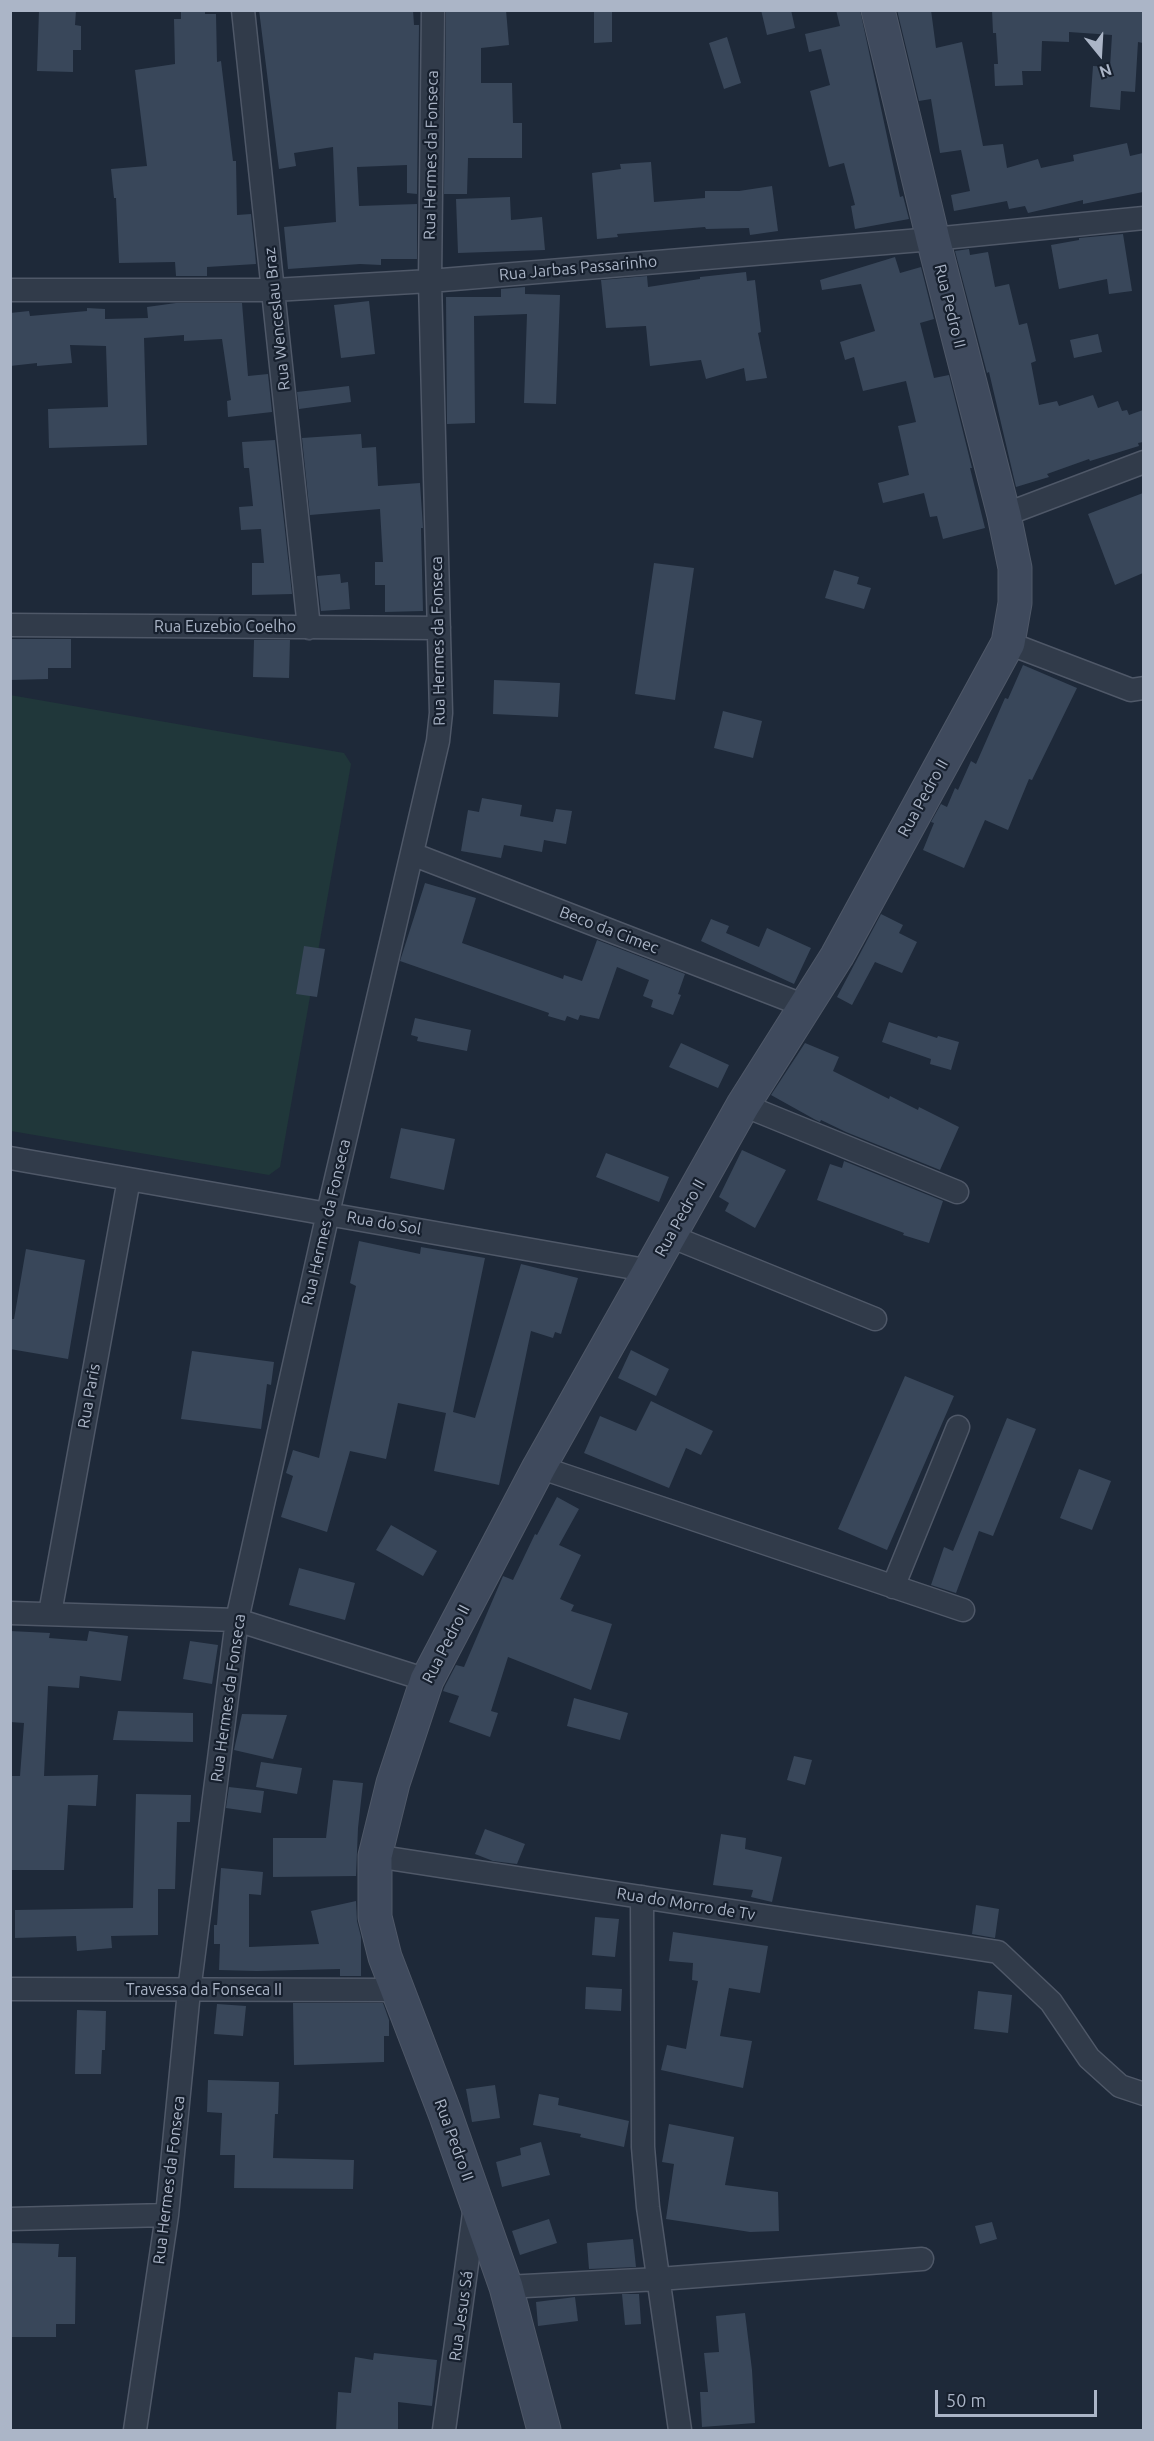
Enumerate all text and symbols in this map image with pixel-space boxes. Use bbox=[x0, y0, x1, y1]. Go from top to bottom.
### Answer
north arrow bbox=[1070, 24, 1130, 84]
text: N bbox=[1097, 61, 1114, 82]
street label: Rua Hermes da Fonseca bbox=[420, 70, 442, 240]
street label: Rua Wenceslau Braz bbox=[260, 247, 294, 391]
street label: Rua Jarbas Passarinho bbox=[498, 252, 658, 284]
street label: Rua Pedro II bbox=[930, 262, 970, 350]
street label: Rua Hermes da Fonseca bbox=[427, 556, 449, 726]
street label: Rua Euzebio Coelho bbox=[154, 617, 296, 637]
street label: Rua Pedro II bbox=[894, 756, 952, 840]
street label: Beco da Cimec bbox=[557, 902, 661, 958]
street label: Rua Hermes da Fonseca bbox=[298, 1137, 354, 1307]
street label: Rua Pedro II bbox=[651, 1176, 709, 1260]
street label: Rua do Sol bbox=[345, 1207, 423, 1239]
street label: Rua Paris bbox=[74, 1362, 104, 1430]
street label: Rua Pedro II bbox=[418, 1601, 474, 1687]
street label: Rua Hermes da Fonseca bbox=[207, 1613, 249, 1783]
street label: Rua do Morro de Tv bbox=[615, 1884, 757, 1924]
street label: Travessa da Fonseca II bbox=[126, 1980, 282, 2000]
street label: Rua Hermes da Fonseca bbox=[149, 2095, 189, 2265]
street label: Rua Pedro II bbox=[430, 2096, 478, 2184]
street label: Rua Jesus Sá bbox=[445, 2270, 477, 2362]
scale bar bbox=[938, 2378, 1100, 2416]
text: 50 m bbox=[946, 2390, 986, 2410]

